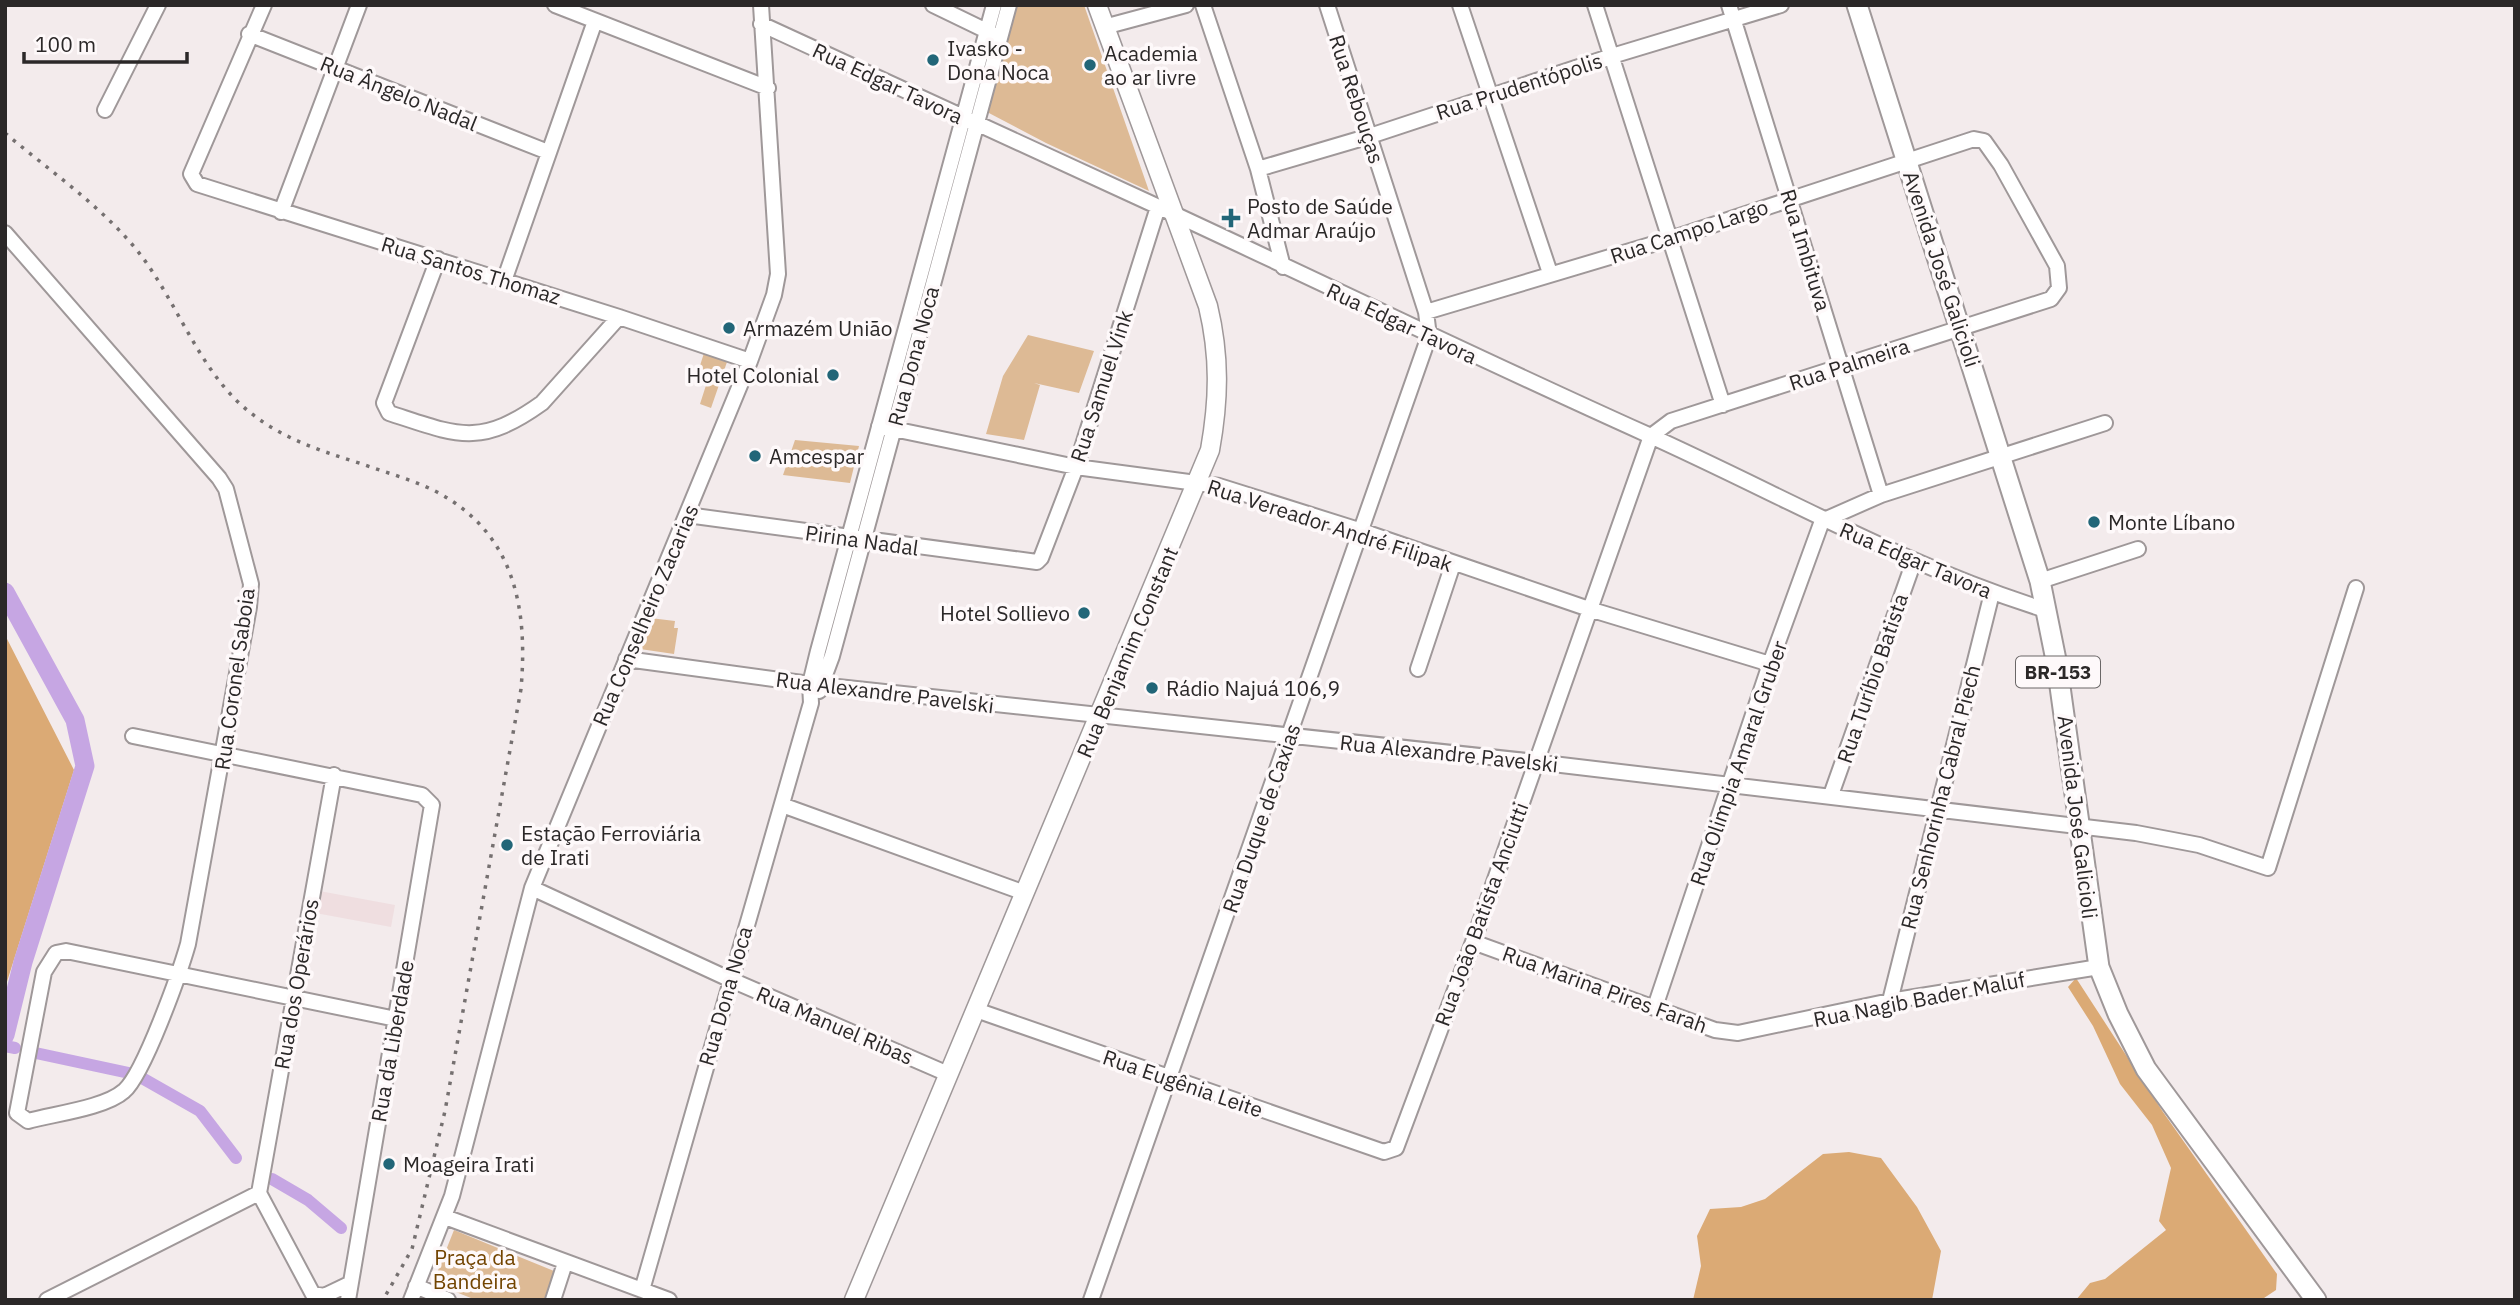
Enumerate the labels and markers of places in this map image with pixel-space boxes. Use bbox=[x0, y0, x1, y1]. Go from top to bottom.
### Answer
place label: Ivasko - Dona Noca bbox=[947, 34, 1049, 86]
place label: Academia ao ar livre bbox=[1104, 39, 1198, 91]
marker: Ivasko - Dona Noca bbox=[925, 52, 941, 68]
marker: Academia ao ar livre bbox=[1082, 57, 1098, 73]
place label: Posto de Saúde Admar Araújo bbox=[1247, 192, 1393, 244]
marker: Posto de Saúde Admar Araújo bbox=[1221, 208, 1241, 228]
place label: Armazém União bbox=[743, 314, 892, 342]
marker: Armazém União bbox=[721, 320, 737, 336]
place label: Hotel Colonial bbox=[687, 361, 819, 389]
marker: Hotel Colonial bbox=[825, 367, 841, 383]
place label: Amcespar bbox=[769, 442, 864, 470]
marker: Amcespar bbox=[747, 448, 763, 464]
place label: Monte Líbano bbox=[2108, 508, 2235, 536]
marker: Monte Líbano bbox=[2086, 514, 2102, 530]
place label: Hotel Sollievo bbox=[940, 599, 1070, 627]
marker: Hotel Sollievo bbox=[1076, 605, 1092, 621]
place label: Rádio Najuá 106,9 bbox=[1166, 674, 1340, 702]
marker: Rádio Najuá 106,9 bbox=[1144, 680, 1160, 696]
place label: Estação Ferroviária de Irati bbox=[521, 819, 701, 871]
marker: Estação Ferroviária de Irati bbox=[499, 837, 515, 853]
place label: Moageira Irati bbox=[403, 1150, 534, 1178]
marker: Moageira Irati bbox=[381, 1156, 397, 1172]

